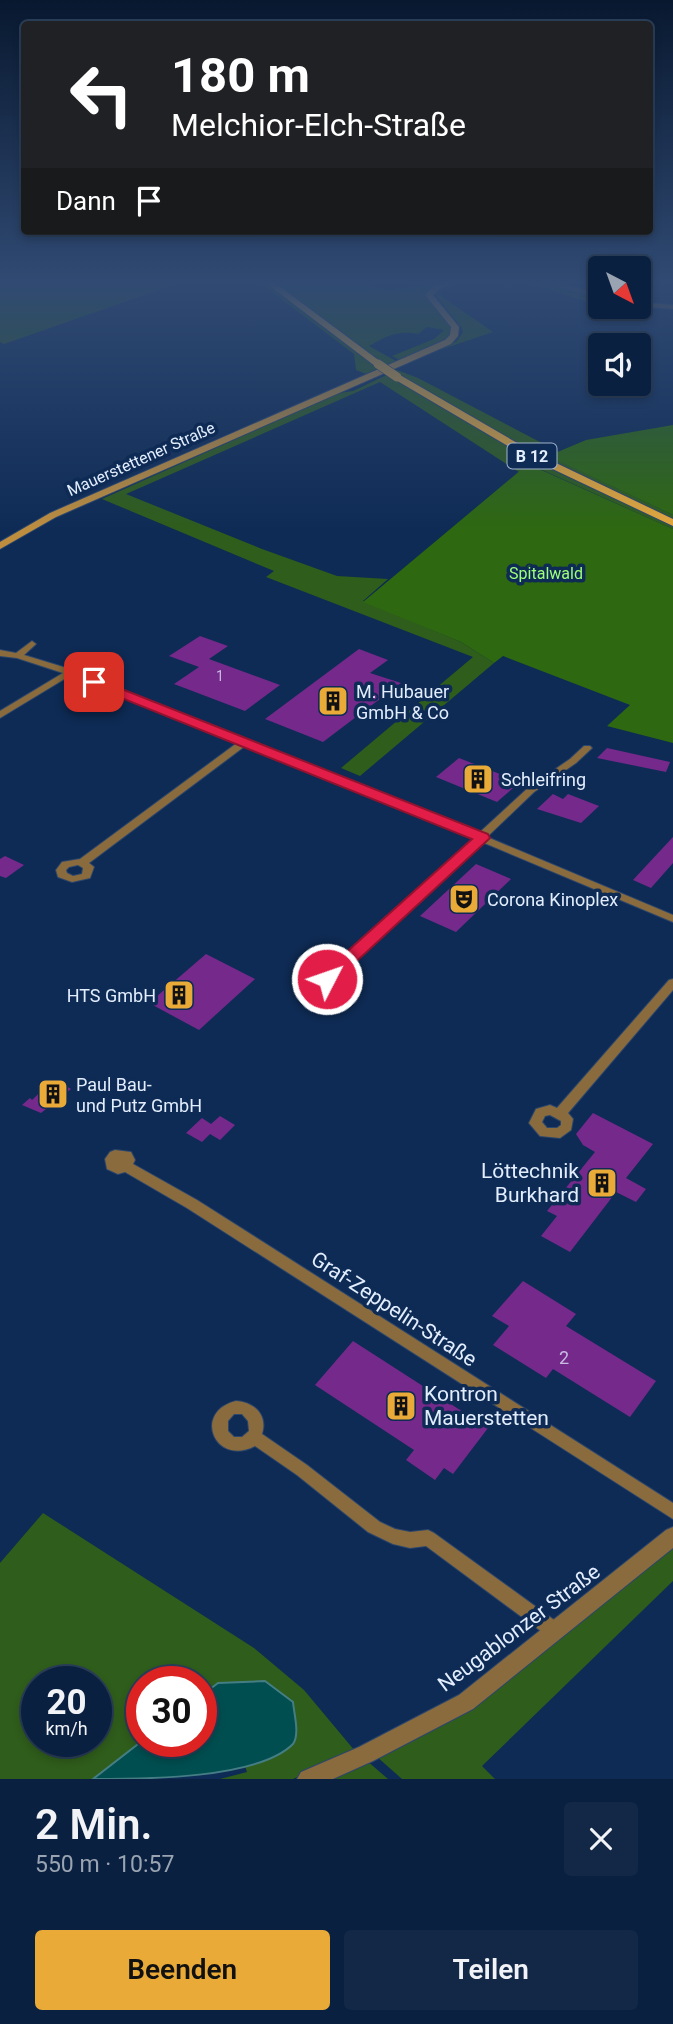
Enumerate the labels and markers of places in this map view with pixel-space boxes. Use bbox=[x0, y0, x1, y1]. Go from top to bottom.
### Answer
pin bbox=[64, 652, 124, 712]
place label: M. Hubauer GmbH & Co bbox=[356, 681, 449, 723]
building icon: M. Hubauer GmbH & Co bbox=[316, 684, 350, 718]
building icon: Schleifring bbox=[461, 762, 495, 796]
place label: Schleifring bbox=[501, 769, 586, 790]
theatre icon: Corona Kinoplex bbox=[447, 882, 481, 916]
place label: Corona Kinoplex bbox=[487, 889, 618, 910]
building icon: HTS GmbH bbox=[162, 978, 196, 1012]
place label: HTS GmbH bbox=[67, 985, 156, 1006]
place label: Paul Bau- und Putz GmbH bbox=[76, 1074, 202, 1116]
building icon: Paul Bau- und Putz GmbH bbox=[36, 1077, 70, 1111]
place label: Löttechnik Burkhard bbox=[481, 1159, 579, 1207]
building icon: Löttechnik Burkhard bbox=[585, 1166, 619, 1200]
place label: Kontron Mauerstetten bbox=[424, 1382, 549, 1430]
building icon: Kontron Mauerstetten bbox=[384, 1389, 418, 1423]

